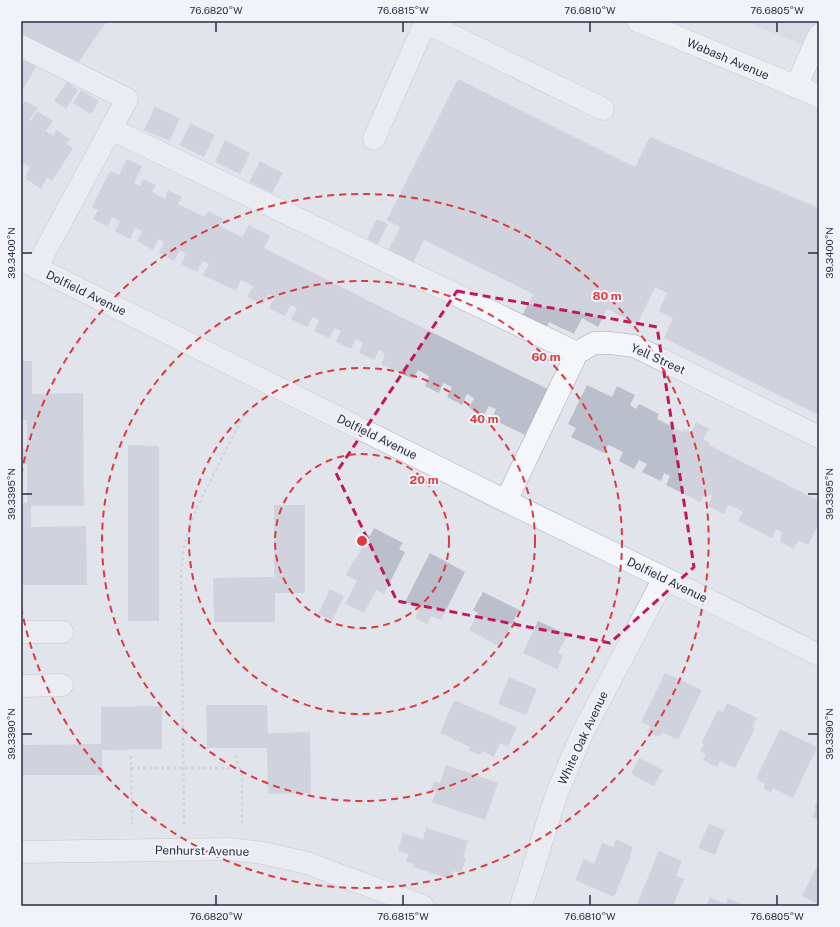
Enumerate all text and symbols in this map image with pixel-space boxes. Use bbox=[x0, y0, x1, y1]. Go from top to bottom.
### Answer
text: 76.6820°W bbox=[189, 4, 243, 16]
text: 76.6815°W bbox=[377, 4, 429, 16]
text: 76.6810°W bbox=[564, 4, 616, 16]
text: 76.6805°W bbox=[750, 4, 804, 16]
street label: Wabash Avenue bbox=[685, 35, 772, 83]
text: 39.3400°N bbox=[5, 227, 17, 279]
text: 39.3400°N bbox=[823, 227, 835, 279]
street label: Dolfield Avenue bbox=[44, 268, 129, 319]
text: 80 m bbox=[592, 289, 622, 303]
street label: Yell Street bbox=[628, 341, 688, 377]
text: 60 m bbox=[531, 350, 561, 364]
street label: Dolfield Avenue bbox=[335, 412, 420, 463]
text: 40 m bbox=[469, 412, 499, 426]
text: 39.3395°N bbox=[5, 468, 17, 520]
text: 39.3395°N bbox=[823, 468, 835, 520]
text: 20 m bbox=[410, 473, 439, 487]
centre of rings bbox=[355, 534, 369, 548]
street label: Dolfield Avenue bbox=[625, 555, 710, 606]
street label: White Oak Avenue bbox=[555, 689, 611, 787]
text: 39.3390°N bbox=[5, 708, 17, 760]
text: 39.3390°N bbox=[823, 708, 835, 760]
street label: Penhurst Avenue bbox=[155, 843, 250, 859]
text: 76.6820°W bbox=[189, 910, 243, 922]
text: 76.6815°W bbox=[377, 910, 429, 922]
text: 76.6810°W bbox=[564, 910, 616, 922]
text: 76.6805°W bbox=[750, 910, 804, 922]

